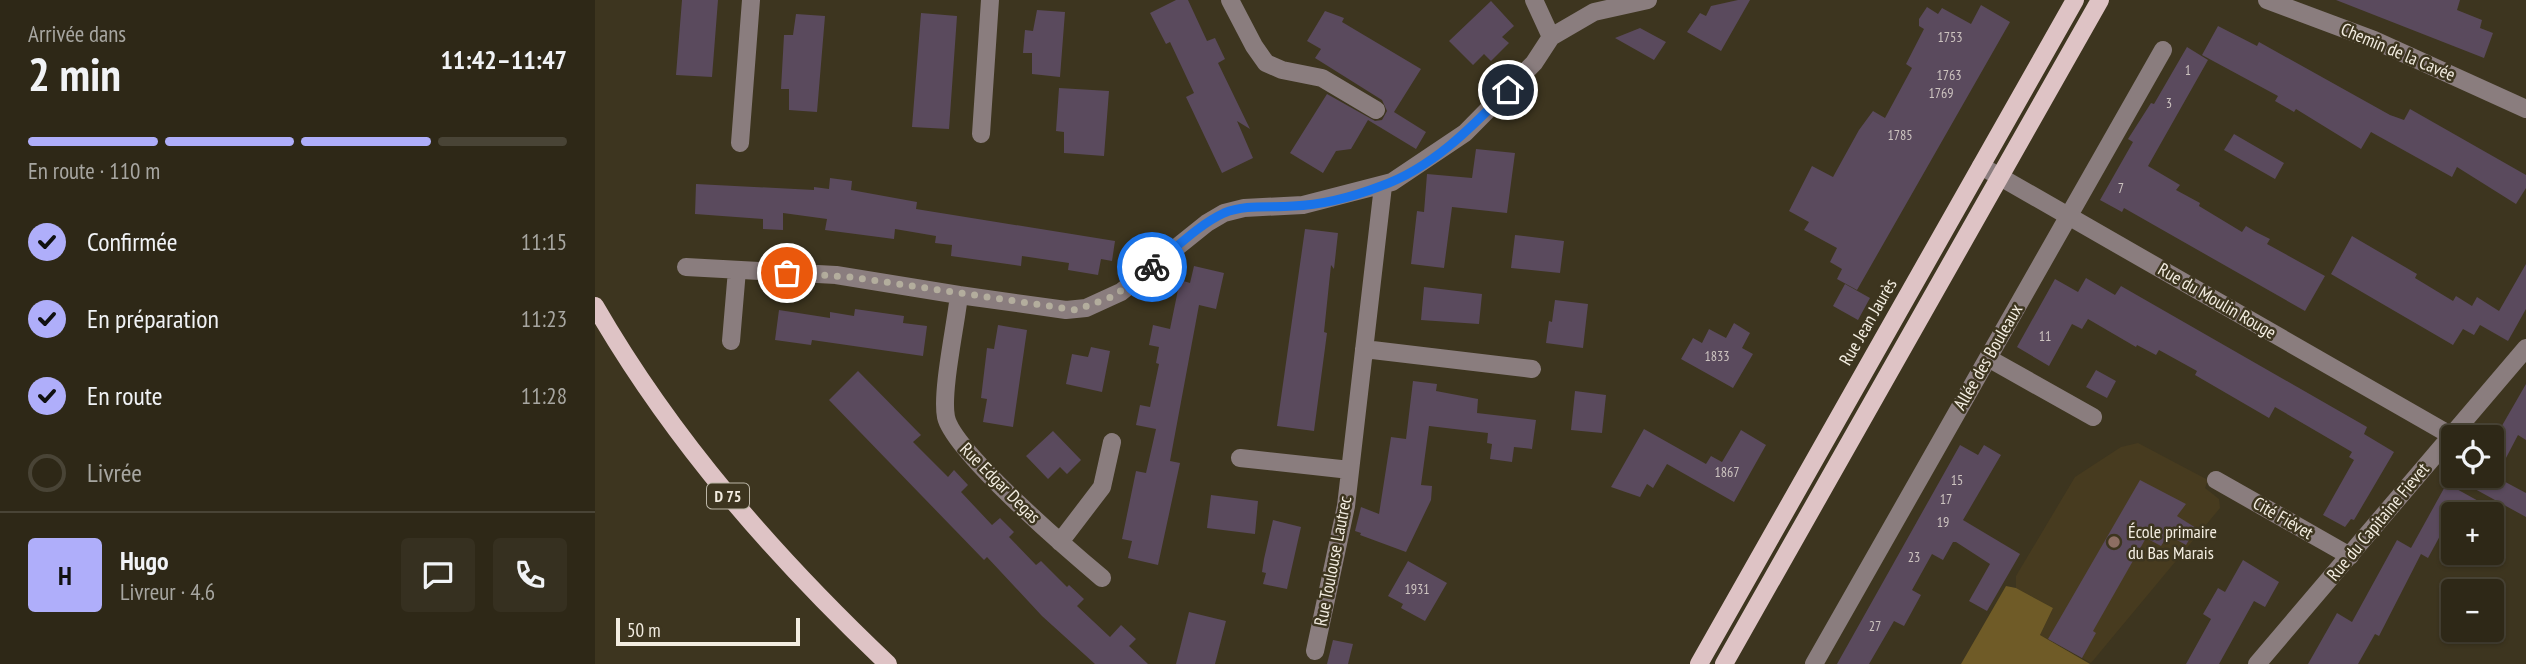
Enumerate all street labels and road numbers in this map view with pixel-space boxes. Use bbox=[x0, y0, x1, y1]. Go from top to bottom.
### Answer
street label: Chemin de la Cavée bbox=[2337, 17, 2459, 86]
street label: Rue du Moulin Rouge bbox=[2154, 257, 2280, 344]
street label: Rue Jean Jaurès bbox=[1834, 274, 1902, 369]
street label: Allée des Bouleaux bbox=[1948, 299, 2027, 414]
street label: Rue Edgar Degas bbox=[955, 437, 1046, 528]
street label: Rue du Capitaine Fievet bbox=[2322, 458, 2434, 585]
road number: D 75 bbox=[707, 484, 749, 509]
street label: Cité Fiévet bbox=[2249, 491, 2318, 544]
street label: Rue Toulouse Lautrec bbox=[1309, 493, 1356, 628]

